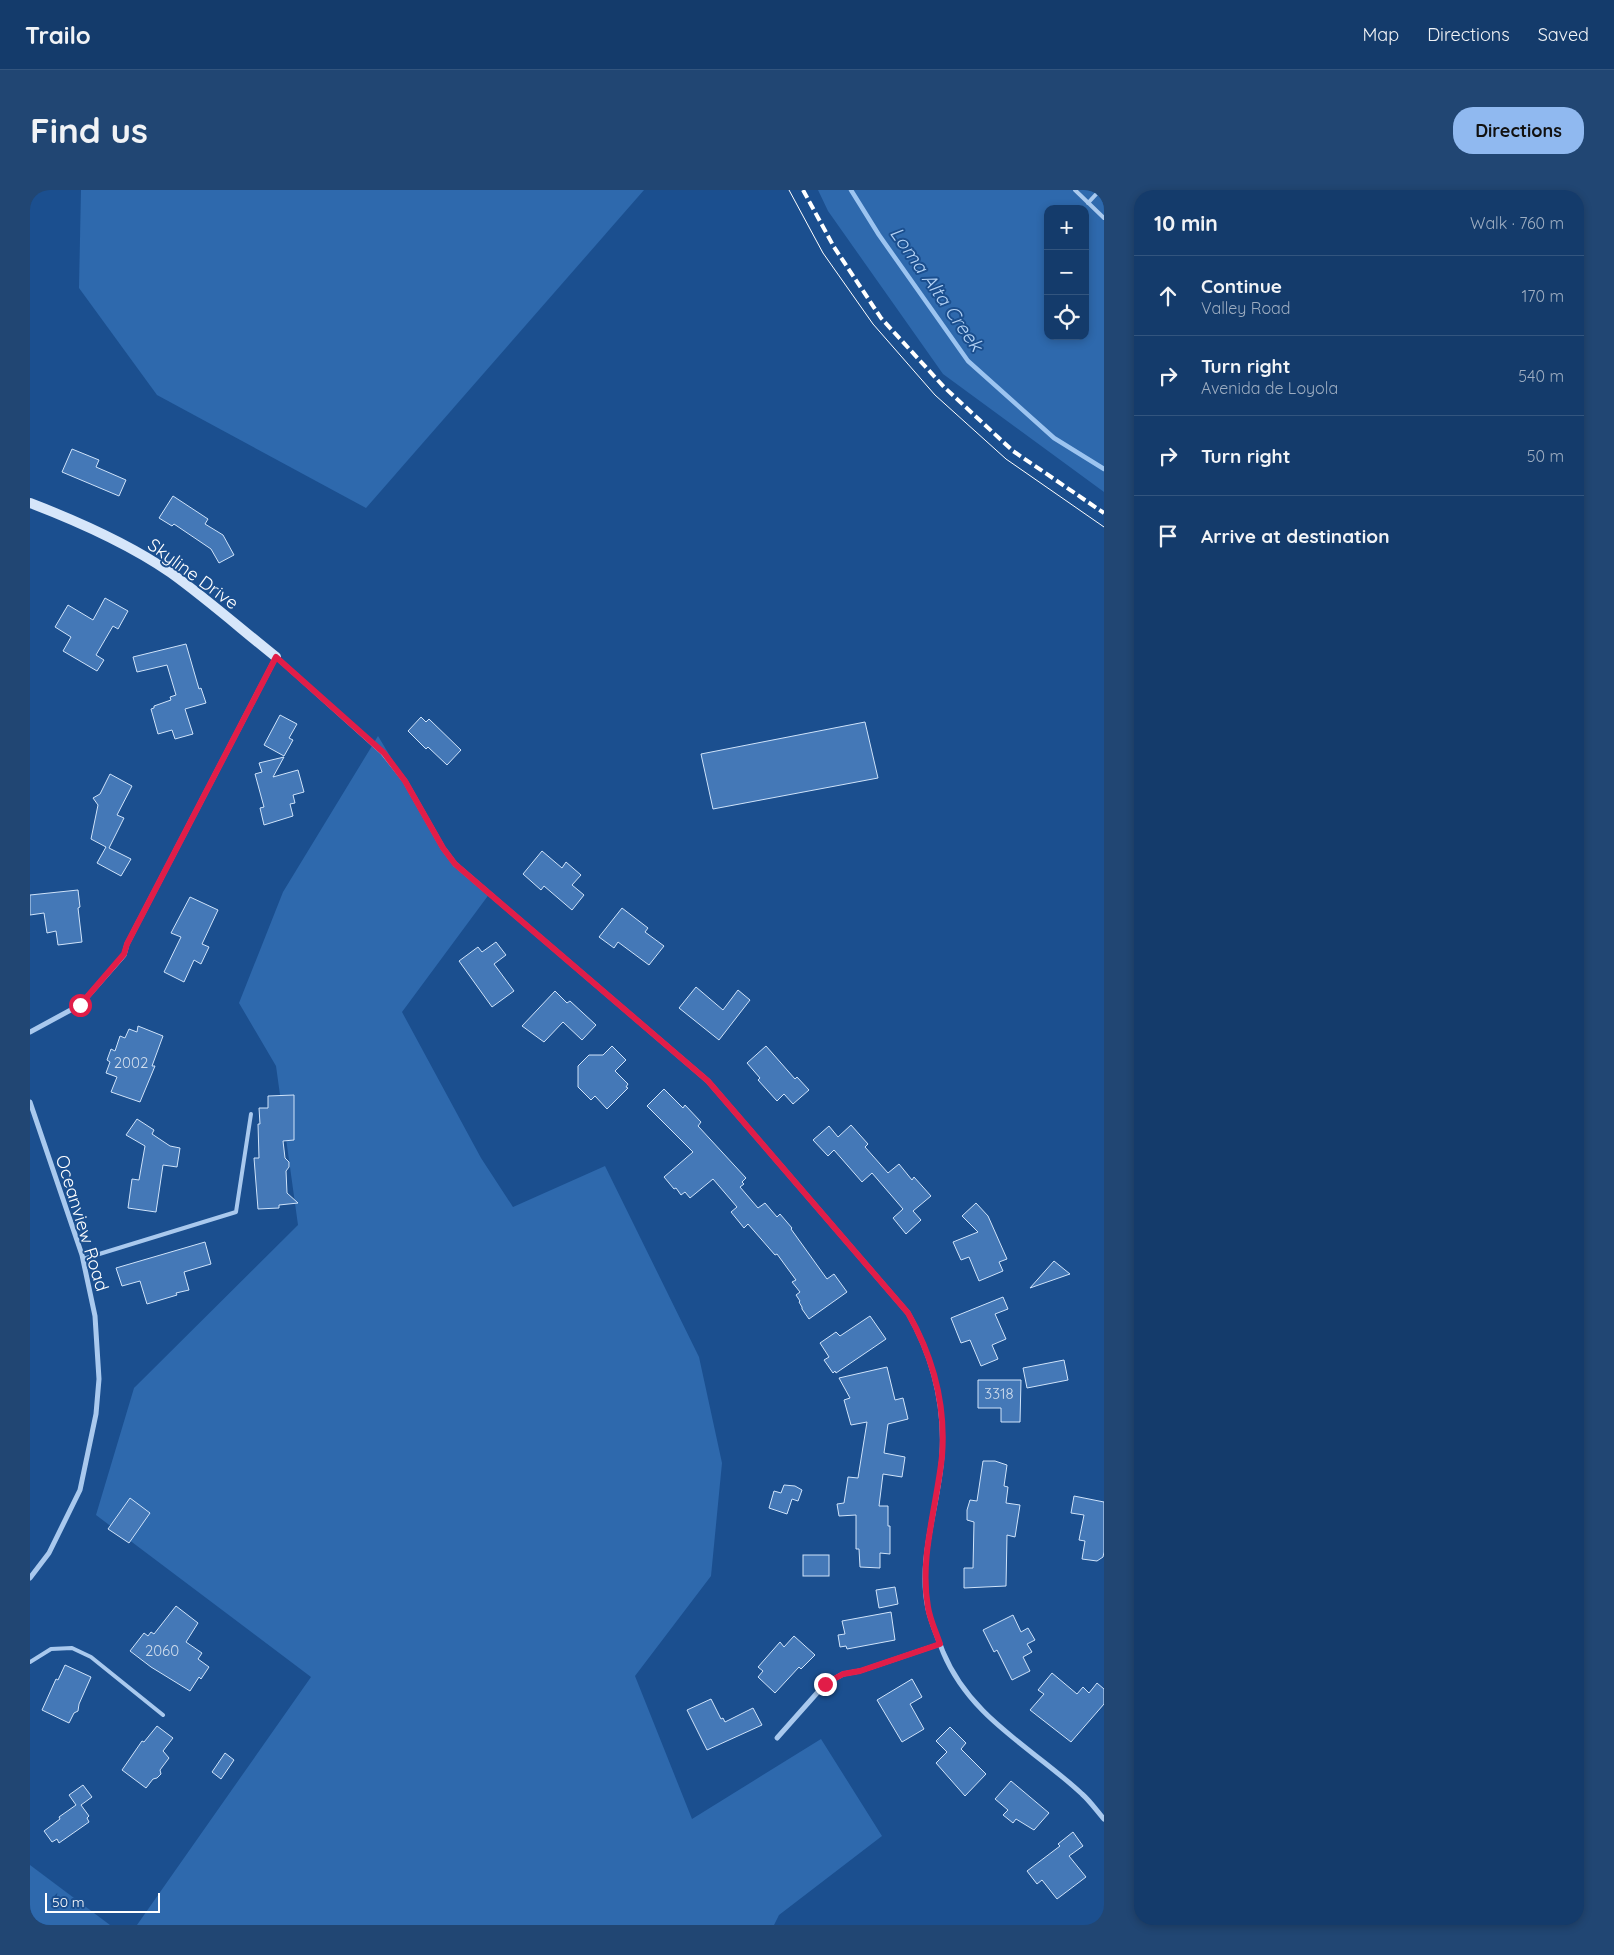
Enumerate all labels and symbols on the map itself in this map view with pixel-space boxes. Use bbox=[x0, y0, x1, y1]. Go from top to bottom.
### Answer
water label: Loma Alta Creek bbox=[885, 222, 990, 357]
street label: Skyline Drive bbox=[143, 533, 243, 614]
route start bbox=[69, 994, 92, 1017]
house number: 2002 bbox=[114, 1053, 148, 1072]
street label: Oceanview Road bbox=[51, 1152, 114, 1294]
house number: 3318 bbox=[984, 1384, 1014, 1403]
house number: 2060 bbox=[145, 1641, 179, 1660]
route end bbox=[814, 1673, 837, 1696]
scale bar bbox=[45, 1890, 160, 1913]

